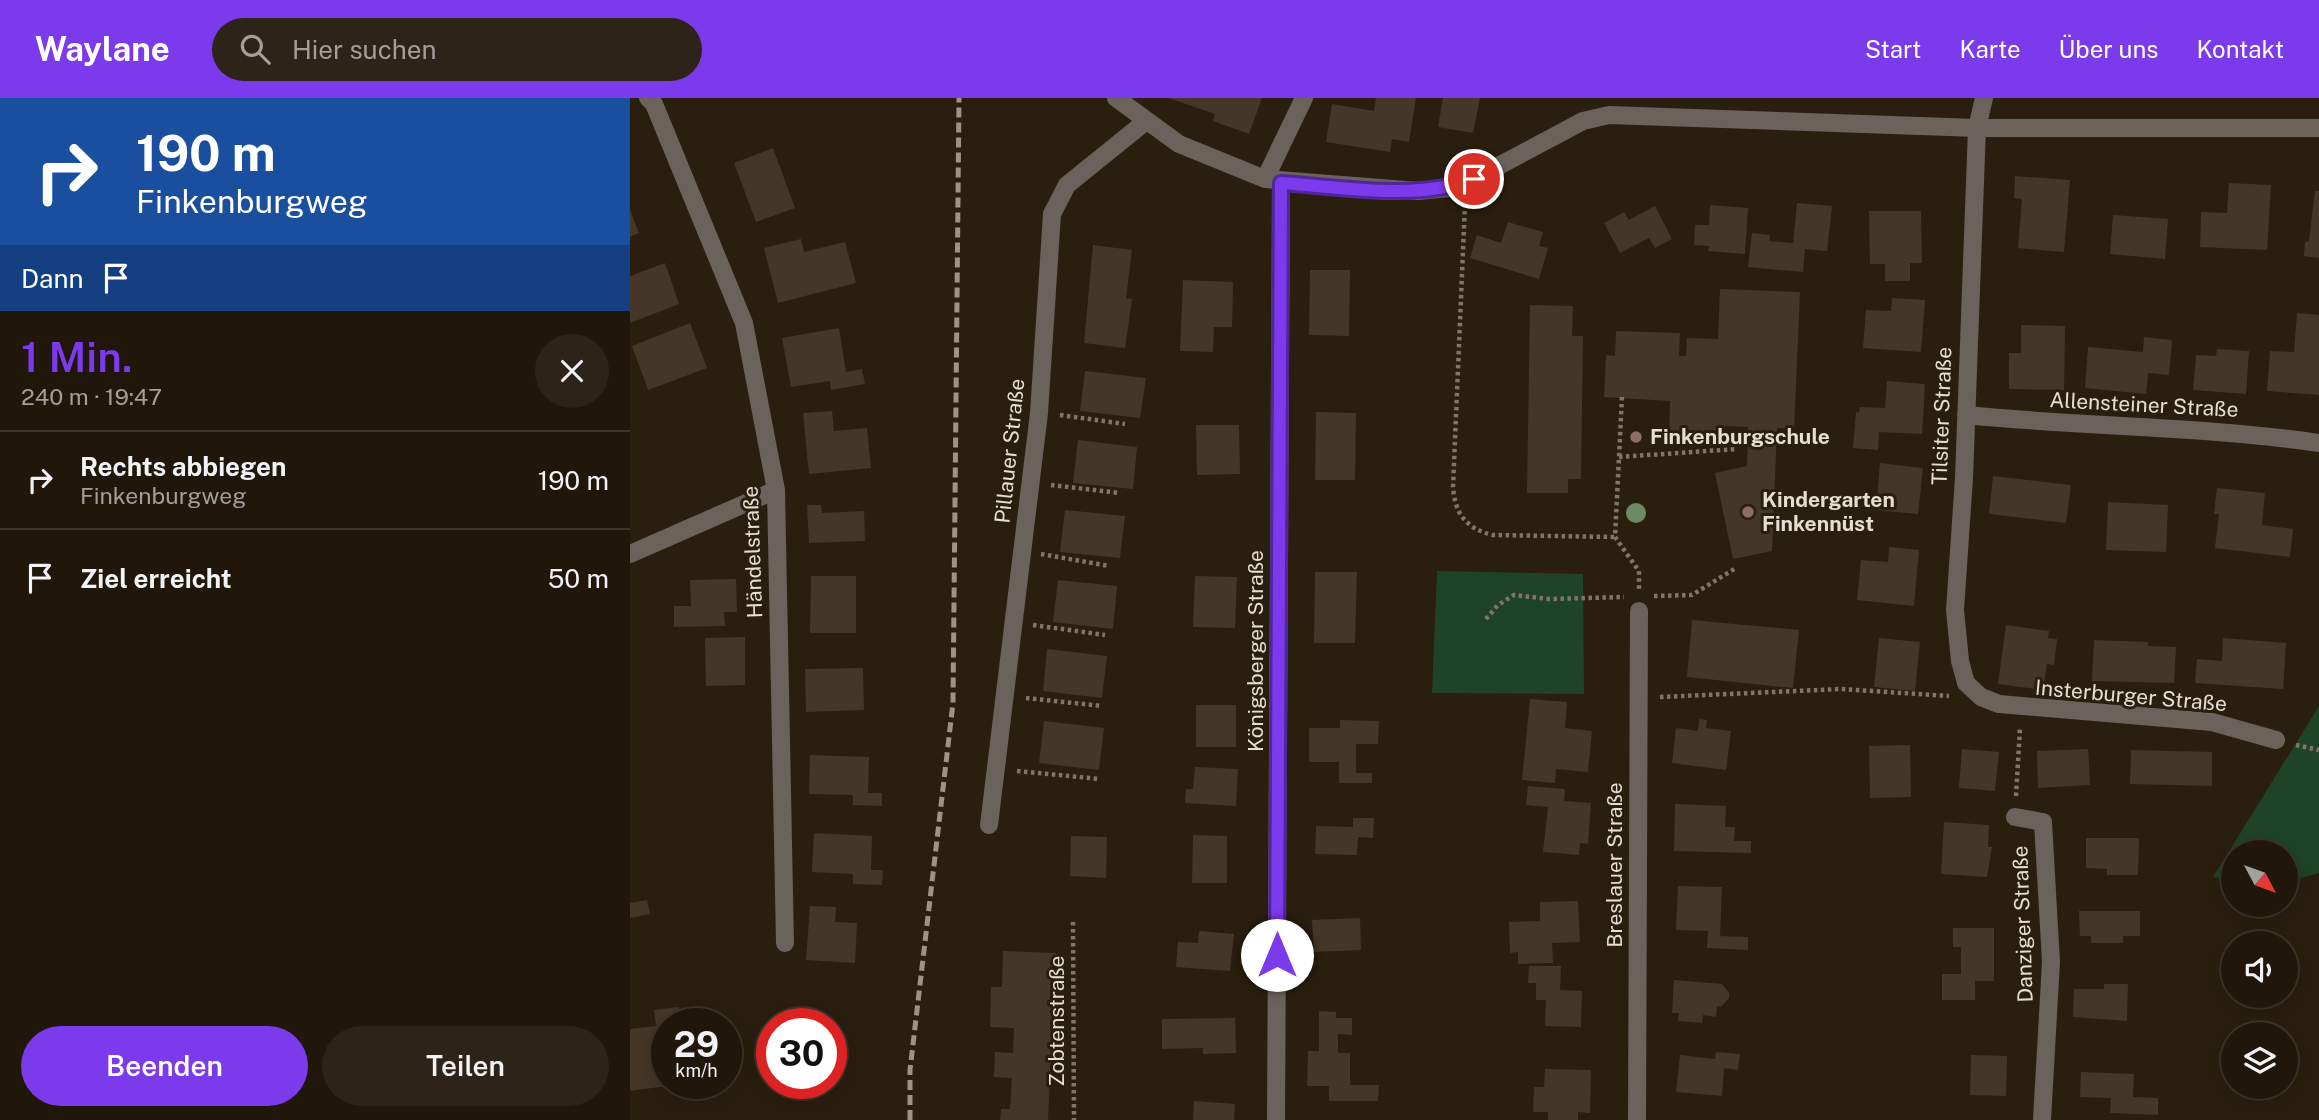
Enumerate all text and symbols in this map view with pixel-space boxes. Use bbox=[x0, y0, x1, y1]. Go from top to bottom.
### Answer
search box bbox=[212, 18, 702, 81]
text: Waylane bbox=[35, 30, 170, 68]
icon: search bbox=[236, 30, 274, 68]
text: Hier suchen bbox=[292, 34, 436, 65]
text: Start bbox=[1865, 35, 1921, 63]
text: Karte bbox=[1959, 35, 2021, 63]
text: Über uns bbox=[2059, 35, 2158, 63]
text: Kontakt bbox=[2196, 35, 2284, 63]
text: 190 m bbox=[136, 124, 276, 182]
icon: right bbox=[21, 126, 112, 217]
pin bbox=[1444, 149, 1504, 209]
icon: arrive bbox=[1455, 160, 1493, 198]
text: Finkenburgweg bbox=[136, 183, 368, 220]
icon: arrive bbox=[97, 259, 135, 297]
text: Dann bbox=[21, 263, 83, 294]
text: 1 Min. bbox=[21, 332, 132, 381]
button: close bbox=[535, 334, 609, 408]
street label: Tilsiter Straße bbox=[1927, 346, 1956, 486]
street label: Pillauer Straße bbox=[989, 377, 1030, 525]
text: 240 m · 19:47 bbox=[21, 383, 162, 410]
street label: Allensteiner Straße bbox=[2049, 387, 2239, 422]
place label: Finkenburgschule bbox=[1650, 424, 1830, 449]
marker: Finkenburgschule bbox=[1628, 429, 1644, 445]
text: Rechts abbiegen bbox=[80, 451, 286, 482]
icon: right bbox=[21, 461, 59, 499]
text: 190 m bbox=[538, 465, 609, 496]
text: Finkenburgweg bbox=[80, 482, 247, 509]
street label: Händelstraße bbox=[738, 485, 767, 619]
place label: Kindergarten Finkennüst bbox=[1762, 487, 1895, 536]
marker: Kindergarten Finkennüst bbox=[1740, 504, 1756, 520]
street label: Königsberger Straße bbox=[1243, 550, 1268, 752]
icon: arrive bbox=[21, 559, 59, 597]
text: Ziel erreicht bbox=[80, 563, 232, 594]
text: 50 m bbox=[548, 563, 609, 594]
street label: Insterburger Straße bbox=[2034, 675, 2228, 716]
street label: Breslauer Straße bbox=[1602, 782, 1627, 948]
north arrow bbox=[2221, 840, 2298, 917]
map controls bbox=[2221, 840, 2298, 1099]
street label: Danziger Straße bbox=[2007, 845, 2038, 1003]
position arrow bbox=[1240, 918, 1314, 992]
button: sound bbox=[2221, 931, 2298, 1008]
street label: Zobtenstraße bbox=[1044, 955, 1069, 1087]
speed limit sign: 30 bbox=[756, 1008, 847, 1099]
button: layers bbox=[2221, 1022, 2298, 1099]
text: 29 bbox=[674, 1024, 719, 1065]
button: Beenden bbox=[21, 1026, 308, 1106]
button: Teilen bbox=[322, 1026, 609, 1106]
text: km/h bbox=[675, 1060, 718, 1081]

